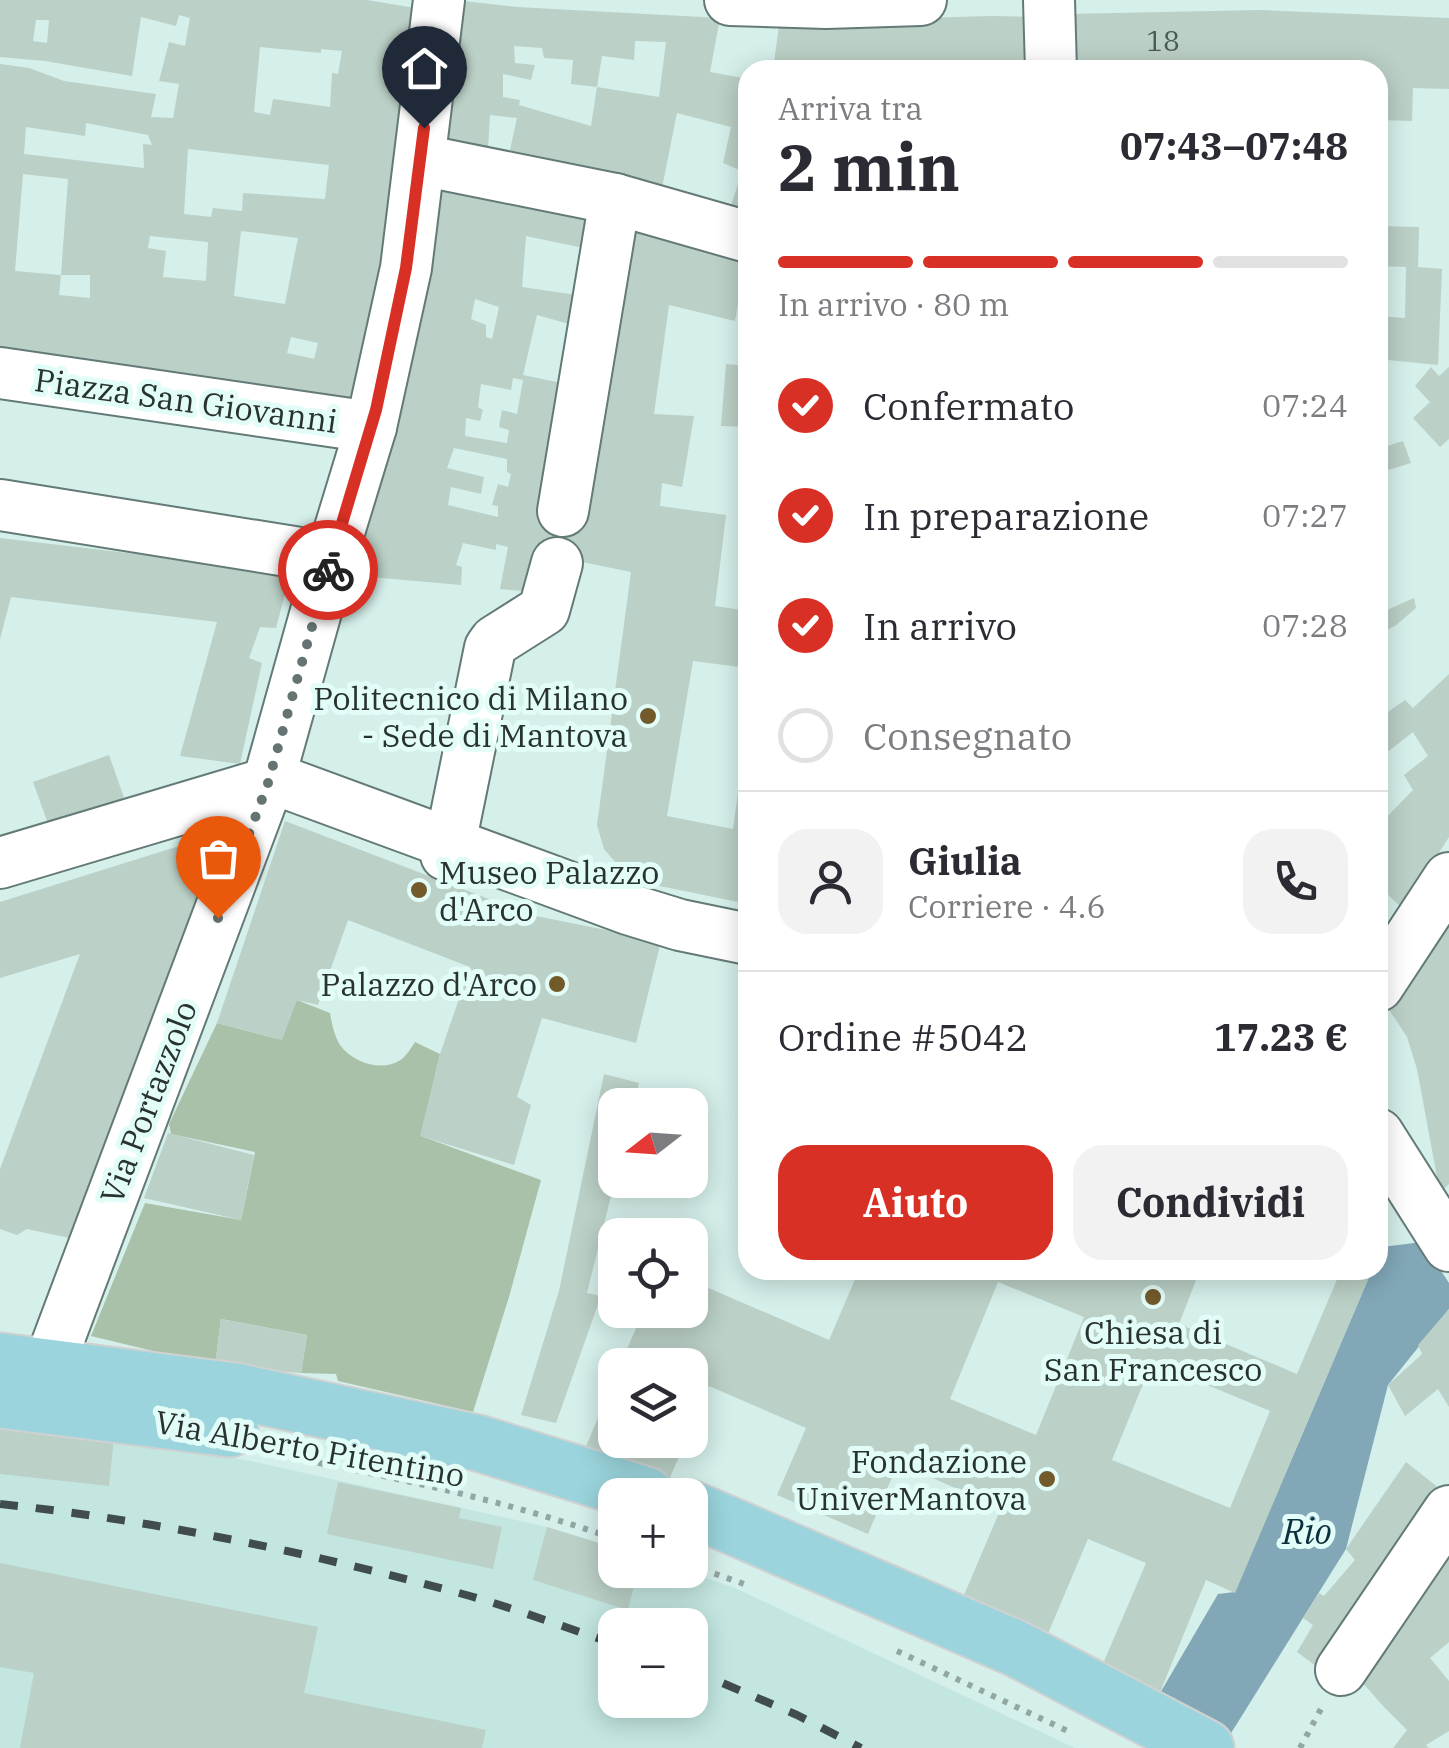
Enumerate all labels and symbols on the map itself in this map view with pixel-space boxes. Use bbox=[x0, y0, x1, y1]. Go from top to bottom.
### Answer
house number: 18 bbox=[1146, 22, 1180, 59]
pin bbox=[382, 26, 467, 129]
street label: Piazza San Giovanni bbox=[32, 358, 340, 442]
courier bbox=[278, 520, 378, 620]
place label: Politecnico di Milano - Sede di Mantova bbox=[313, 677, 628, 756]
marker: Politecnico di Milano - Sede di Mantova bbox=[637, 705, 659, 727]
pin bbox=[176, 816, 261, 919]
place label: Museo Palazzo d'Arco bbox=[439, 851, 659, 930]
marker: Museo Palazzo d'Arco bbox=[408, 879, 430, 901]
place label: Palazzo d'Arco bbox=[321, 963, 537, 1005]
marker: Palazzo d'Arco bbox=[546, 973, 568, 995]
street label: Via Portazzolo bbox=[90, 995, 206, 1209]
north arrow bbox=[598, 1088, 708, 1198]
marker: Chiesa di San Francesco bbox=[1142, 1286, 1164, 1308]
place label: Chiesa di San Francesco bbox=[1044, 1311, 1262, 1390]
street label: Via Alberto Pitentino bbox=[152, 1400, 468, 1496]
place label: Fondazione UniverMantova bbox=[796, 1440, 1027, 1519]
marker: Fondazione UniverMantova bbox=[1036, 1468, 1058, 1490]
water label: Rio bbox=[1281, 1508, 1332, 1554]

